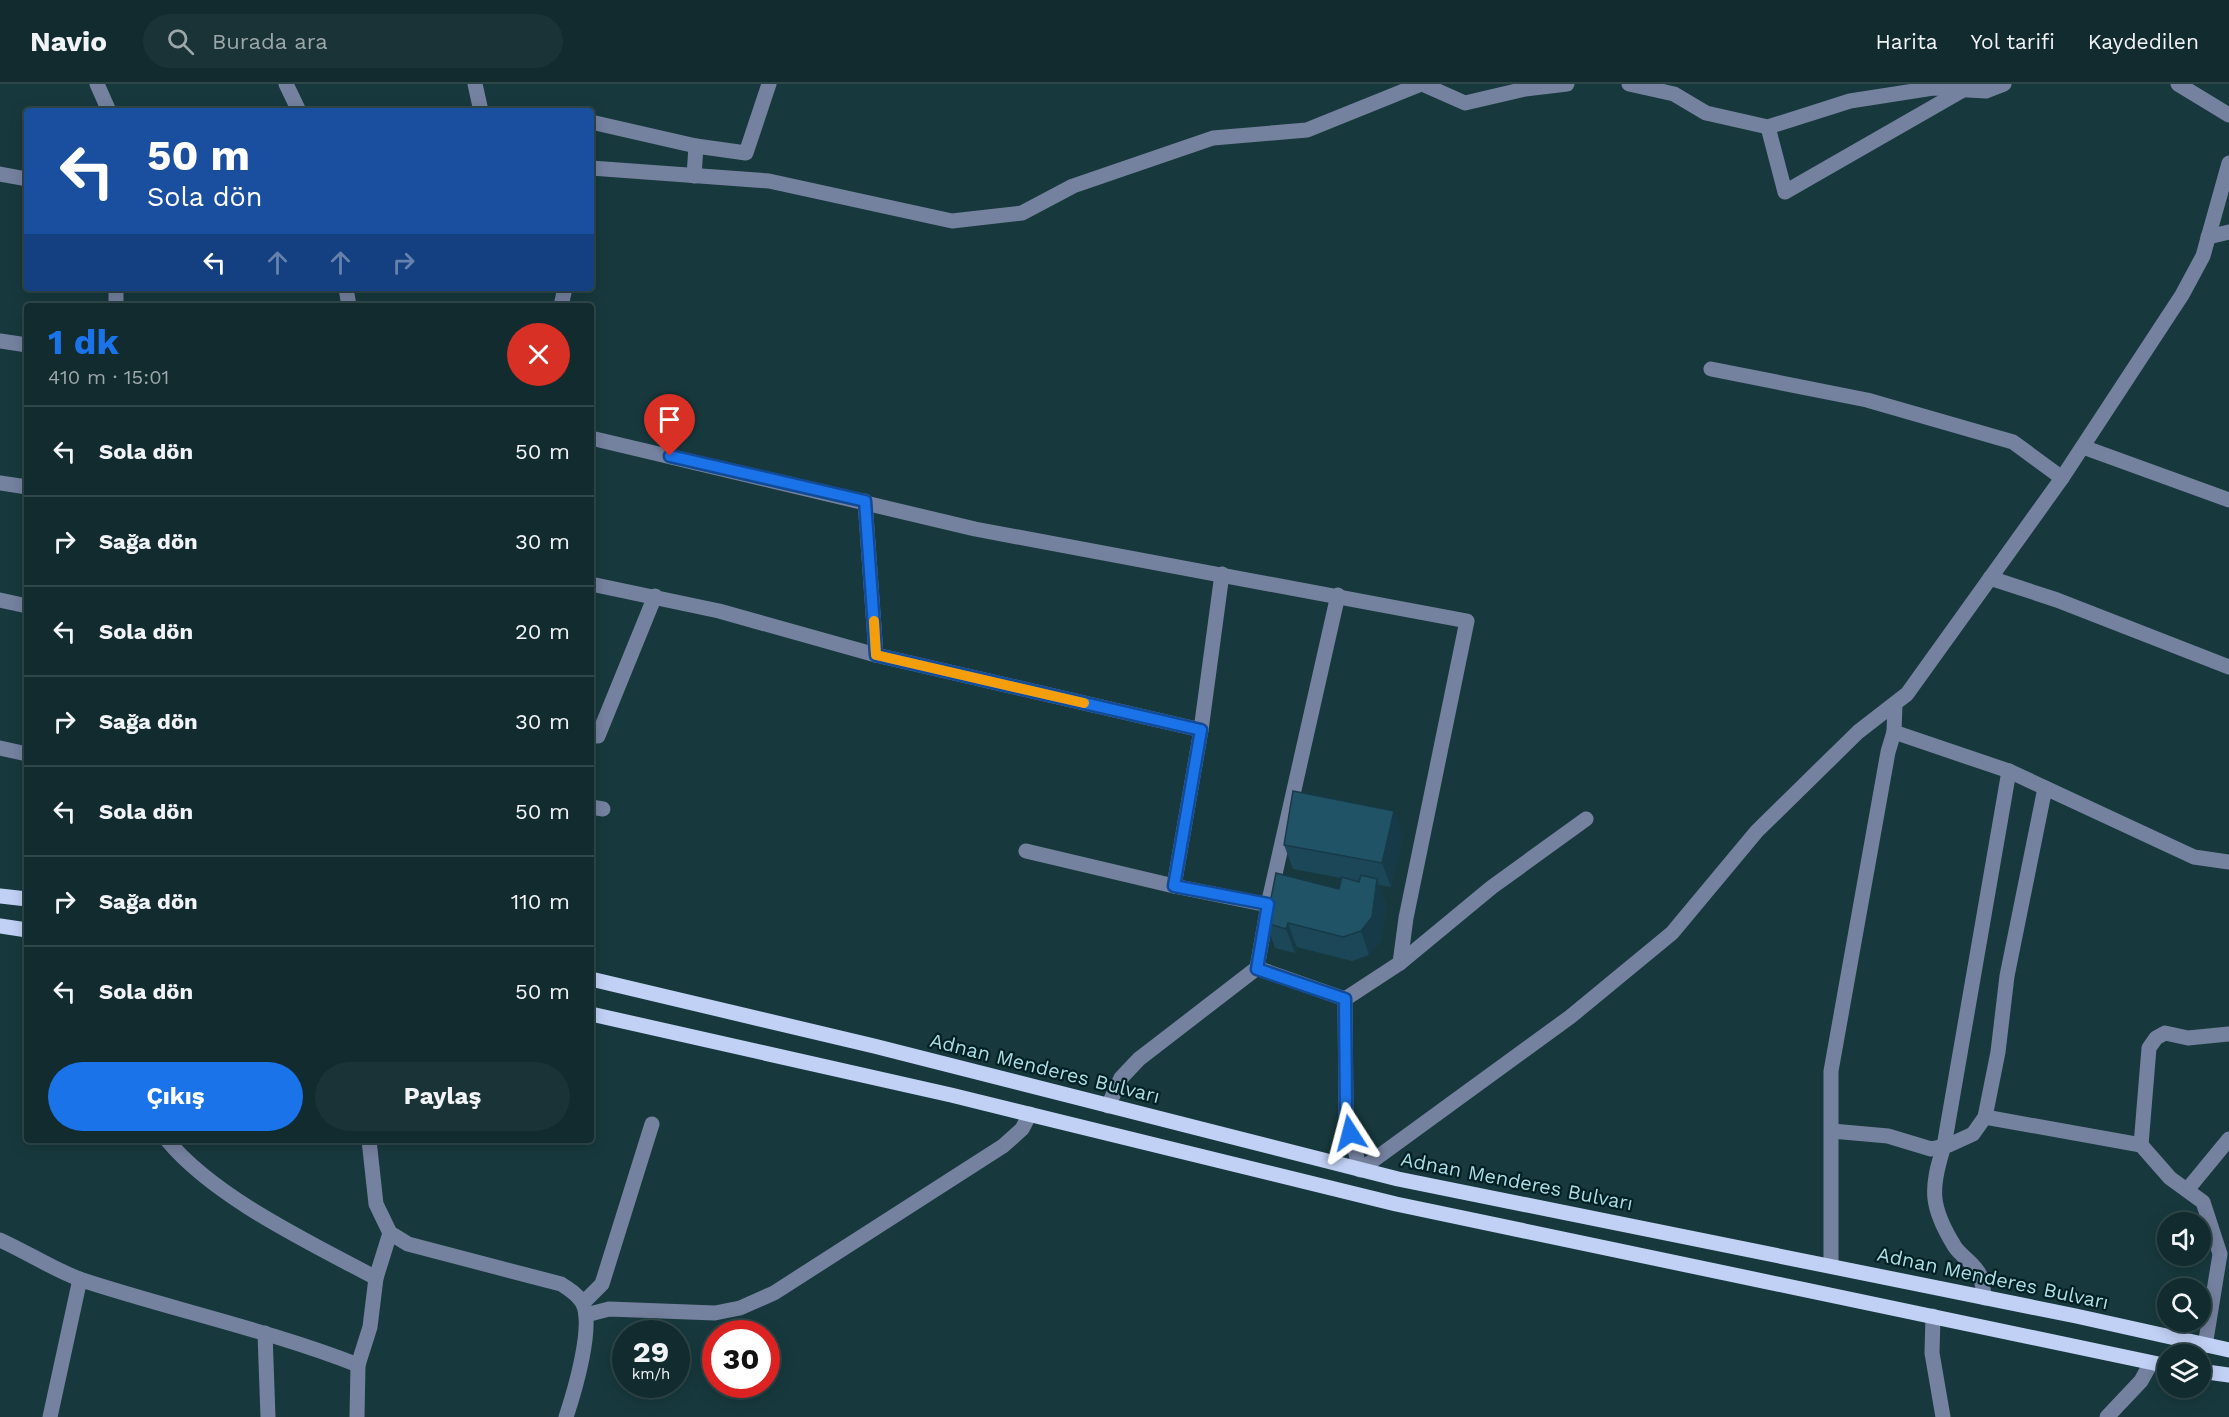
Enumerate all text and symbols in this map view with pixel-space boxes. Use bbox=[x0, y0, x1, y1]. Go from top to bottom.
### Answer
search box bbox=[143, 14, 563, 68]
text: Navio bbox=[30, 25, 107, 58]
icon: search bbox=[164, 25, 197, 58]
text: Burada ara bbox=[212, 29, 328, 54]
text: Harita bbox=[1876, 29, 1938, 54]
text: Yol tarifi bbox=[1971, 29, 2055, 54]
text: Kaydedilen bbox=[2088, 29, 2199, 54]
text: 50 m bbox=[147, 131, 250, 180]
icon: left bbox=[48, 132, 126, 210]
text: Sola dön bbox=[147, 181, 262, 213]
icon: left bbox=[198, 246, 231, 279]
icon: ahead bbox=[261, 246, 294, 279]
icon: ahead bbox=[324, 246, 357, 279]
icon: right bbox=[387, 246, 420, 279]
text: 1 dk bbox=[48, 321, 119, 363]
button: close bbox=[507, 323, 570, 386]
text: 410 m · 15:01 bbox=[48, 365, 169, 389]
pin bbox=[644, 394, 695, 456]
icon: arrive bbox=[653, 403, 686, 436]
icon: left bbox=[48, 435, 81, 468]
text: Sola dön bbox=[99, 439, 193, 464]
text: 50 m bbox=[515, 439, 570, 464]
icon: right bbox=[48, 525, 81, 558]
text: Sağa dön bbox=[99, 529, 198, 554]
text: 30 m bbox=[515, 529, 570, 554]
icon: left bbox=[48, 615, 81, 648]
text: Sola dön bbox=[99, 619, 193, 644]
text: 20 m bbox=[515, 619, 570, 644]
icon: right bbox=[48, 705, 81, 738]
text: Sağa dön bbox=[99, 709, 198, 734]
text: 30 m bbox=[515, 709, 570, 734]
icon: left bbox=[48, 795, 81, 828]
text: Sola dön bbox=[99, 799, 193, 824]
text: 50 m bbox=[515, 799, 570, 824]
icon: right bbox=[48, 885, 81, 918]
text: Sağa dön bbox=[99, 889, 198, 914]
text: 110 m bbox=[511, 889, 570, 914]
icon: left bbox=[48, 975, 81, 1008]
text: Sola dön bbox=[99, 979, 193, 1004]
text: 50 m bbox=[515, 979, 570, 1004]
street label: Adnan Menderes Bulvarı bbox=[928, 1028, 1162, 1108]
button: Çıkış bbox=[48, 1062, 303, 1131]
button: Paylaş bbox=[315, 1062, 570, 1131]
position arrow bbox=[1318, 1101, 1382, 1165]
street label: Adnan Menderes Bulvarı bbox=[1399, 1147, 1635, 1215]
map controls bbox=[2157, 1212, 2211, 1398]
button: sound bbox=[2157, 1212, 2211, 1266]
street label: Adnan Menderes Bulvarı bbox=[1875, 1242, 2111, 1314]
button: search bbox=[2157, 1278, 2211, 1332]
speed limit sign: 30 bbox=[702, 1320, 780, 1398]
text: 29 bbox=[633, 1334, 669, 1369]
button: layers bbox=[2157, 1344, 2211, 1398]
text: km/h bbox=[632, 1365, 670, 1383]

